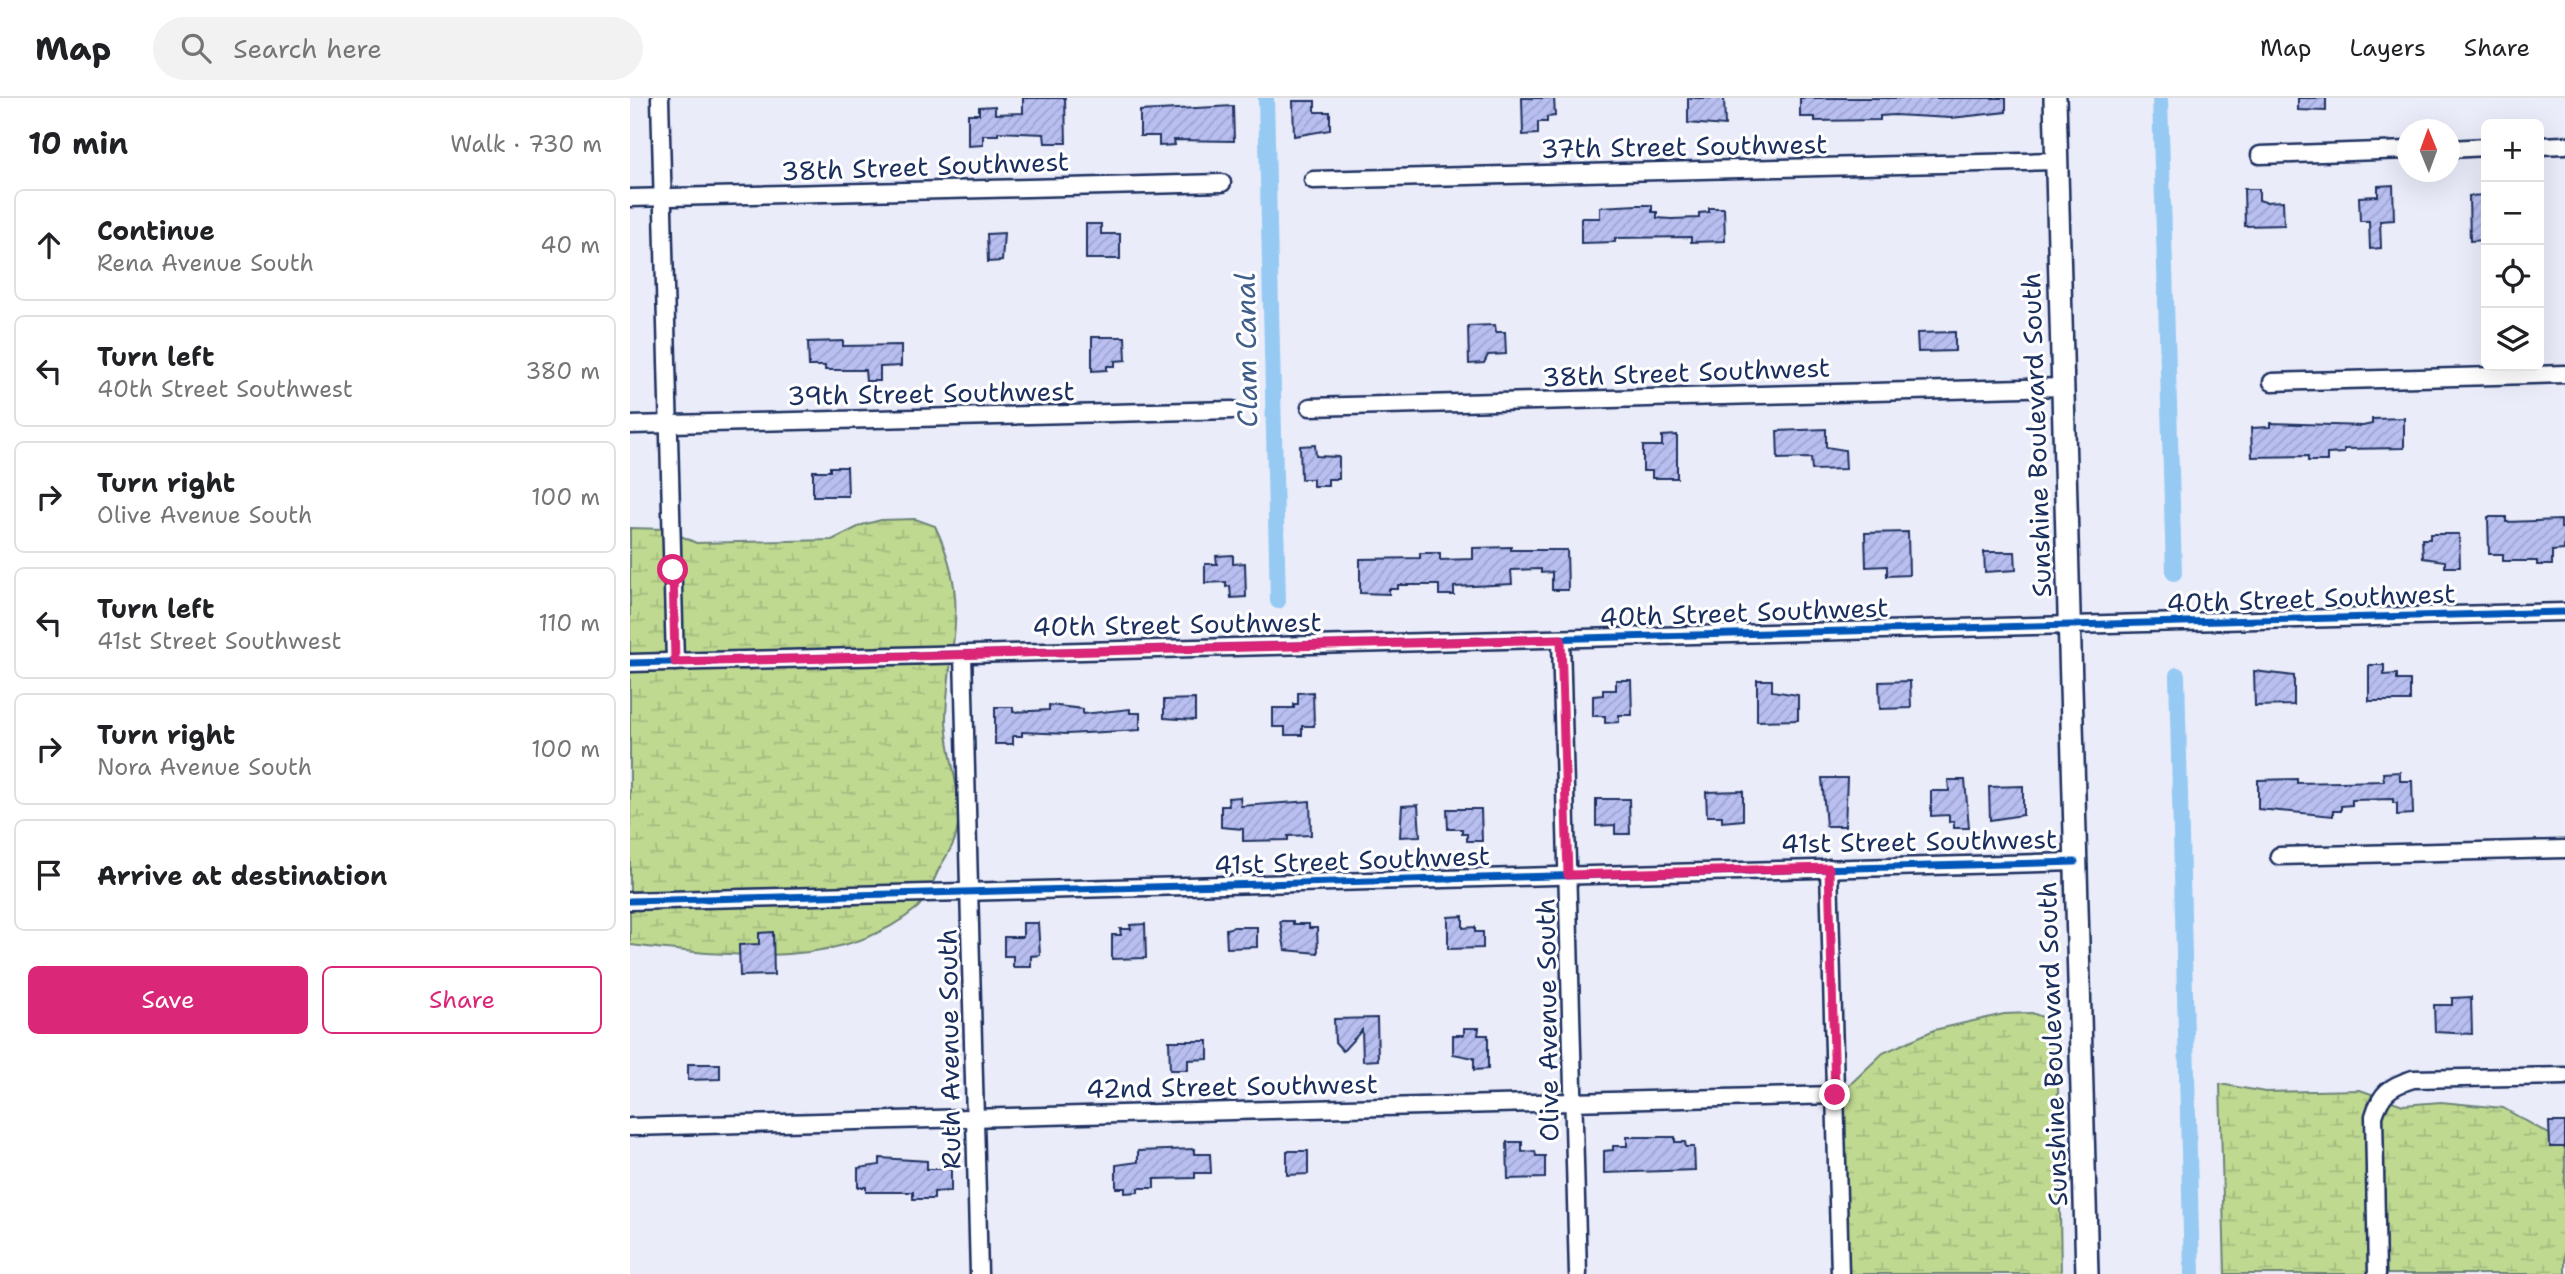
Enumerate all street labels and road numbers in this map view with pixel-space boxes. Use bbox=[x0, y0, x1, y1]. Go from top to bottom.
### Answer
street label: 37th Street Southwest bbox=[1540, 126, 1828, 166]
street label: 38th Street Southwest bbox=[780, 143, 1070, 189]
street label: Sunshine Boulevard South bbox=[2013, 272, 2059, 598]
street label: 38th Street Southwest bbox=[1541, 349, 1831, 395]
street label: 39th Street Southwest bbox=[787, 373, 1075, 413]
street label: 40th Street Southwest bbox=[2166, 575, 2456, 621]
street label: 40th Street Southwest bbox=[1599, 589, 1889, 635]
street label: 40th Street Southwest bbox=[1032, 604, 1322, 644]
street label: 41st Street Southwest bbox=[1781, 821, 2057, 861]
street label: 41st Street Southwest bbox=[1213, 838, 1491, 882]
street label: Sunshine Boulevard South bbox=[2029, 881, 2075, 1207]
street label: Olive Avenue South bbox=[1527, 898, 1567, 1142]
street label: Ruth Avenue South bbox=[929, 928, 969, 1170]
street label: 42nd Street Southwest bbox=[1086, 1066, 1378, 1106]

